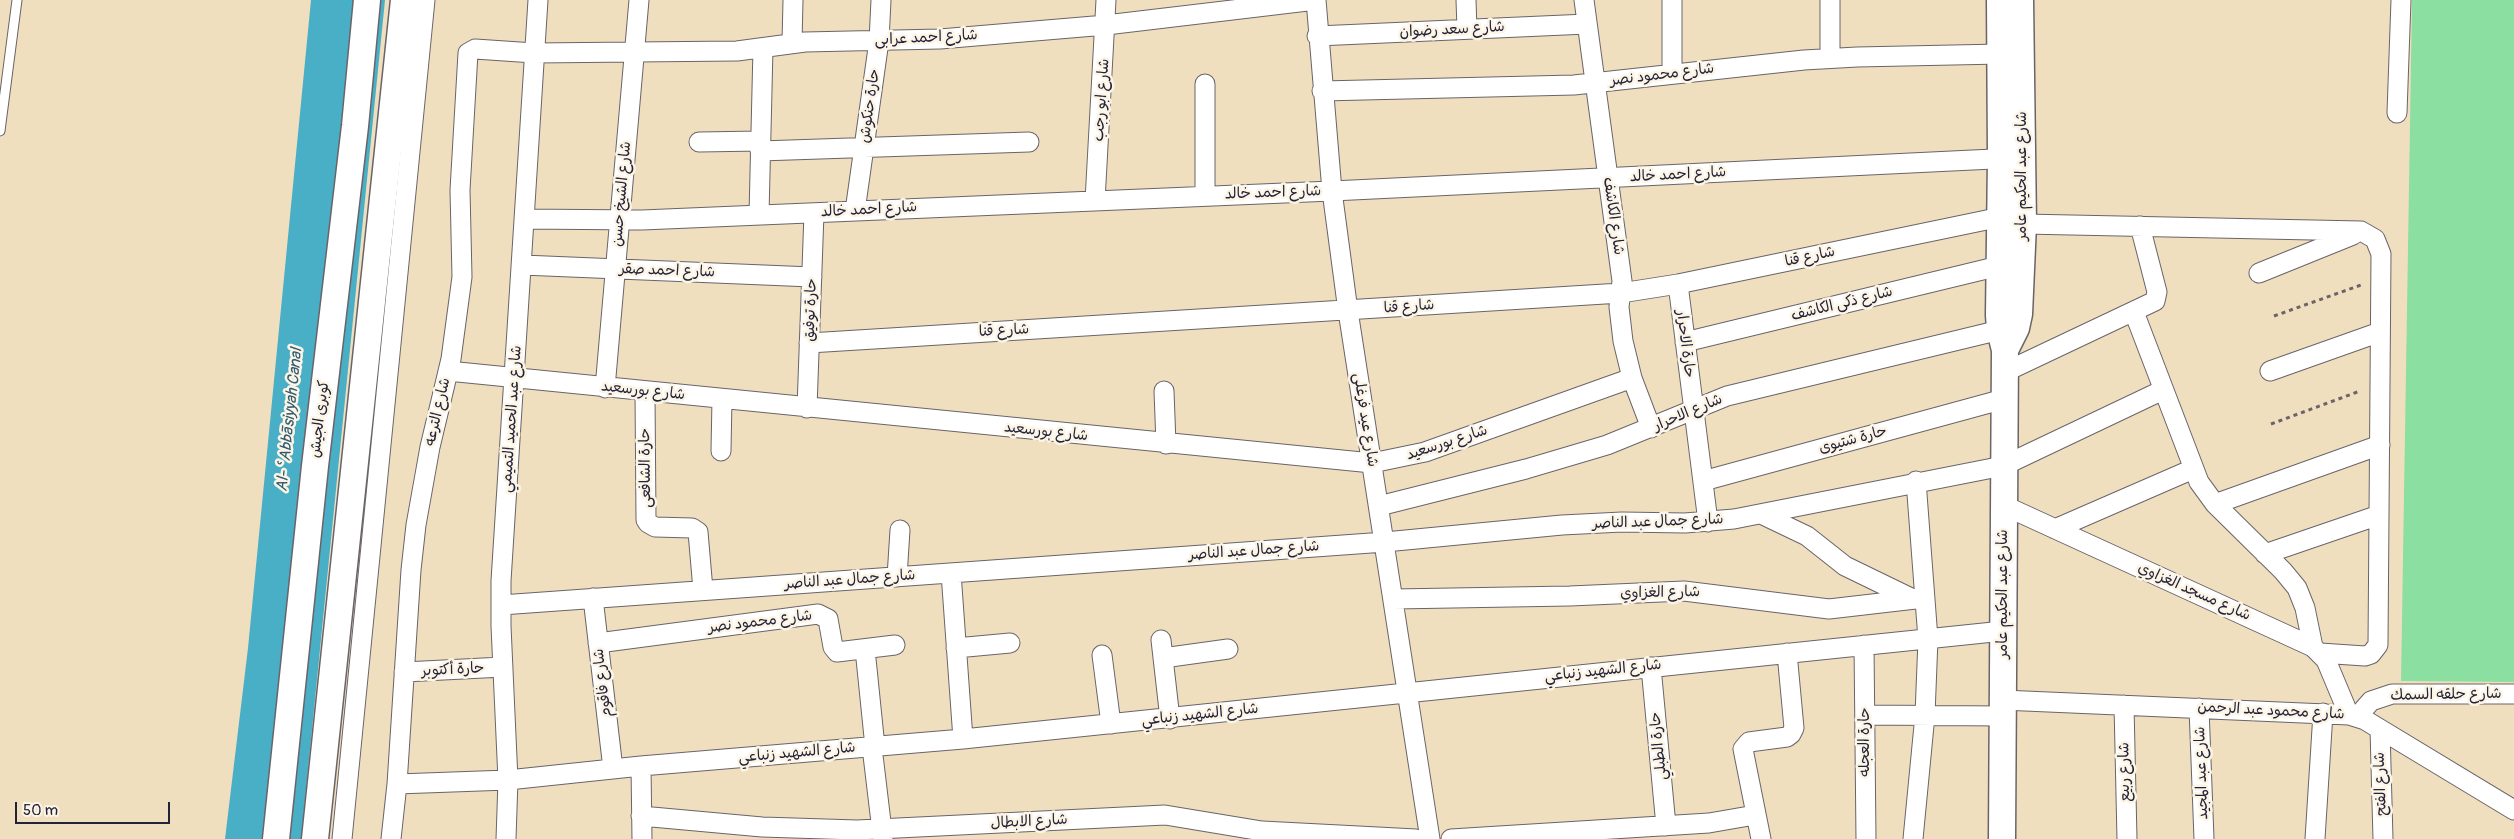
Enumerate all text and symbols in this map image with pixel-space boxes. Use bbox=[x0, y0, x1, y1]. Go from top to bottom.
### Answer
street label: شارع سعد رضوان bbox=[1399, 18, 1505, 42]
street label: شارع احمد عرابى bbox=[874, 26, 978, 50]
street label: شارع ابو رجب bbox=[1090, 58, 1114, 142]
street label: شارع محمود نصر bbox=[1609, 60, 1715, 90]
street label: حارة حنكوش bbox=[856, 68, 884, 144]
street label: شارع عبد الحكيم عامر bbox=[2013, 111, 2031, 241]
street label: شارع الشيخ حسن bbox=[608, 141, 636, 247]
street label: شارع احمد خالد bbox=[1629, 163, 1727, 187]
street label: شارع الكاشف bbox=[1599, 176, 1627, 256]
street label: شارع احمد خالد bbox=[1224, 182, 1322, 204]
street label: شارع احمد خالد bbox=[820, 198, 918, 222]
street label: شارع قنا bbox=[1783, 243, 1837, 271]
street label: شارع احمد صقر bbox=[619, 260, 715, 282]
street label: حارة توفيق bbox=[801, 278, 821, 342]
street label: شارع ذكى الكاشف bbox=[1789, 283, 1895, 325]
street label: شارع قنا bbox=[1383, 296, 1435, 318]
street label: حارة الاحرار bbox=[1672, 309, 1698, 379]
street label: شارع قنا bbox=[978, 321, 1030, 341]
street label: شارع عبد الحميد التميمي bbox=[498, 345, 526, 493]
water label: Al-ʿAbbāsiyyah Canal bbox=[273, 347, 307, 493]
street label: شارع عيد فرغلى bbox=[1349, 372, 1381, 468]
street label: شارع الترعه bbox=[421, 376, 455, 448]
street label: شارع بورسعيد bbox=[600, 378, 686, 404]
street label: كوبرى الجيش bbox=[306, 379, 334, 459]
street label: شارع الاحرار bbox=[1651, 390, 1725, 436]
street label: شارع بورسعيد bbox=[1003, 419, 1089, 445]
street label: شارع بورسعيد bbox=[1404, 421, 1490, 465]
street label: حارة شتيوى bbox=[1817, 422, 1889, 458]
street label: حارة الشافعى bbox=[636, 428, 656, 508]
street label: شارع جمال عبد الناصر bbox=[1592, 511, 1724, 533]
street label: شارع عبد الحكيم عامر bbox=[1994, 529, 2012, 659]
street label: شارع جمال عبد الناصر bbox=[1188, 537, 1320, 565]
street label: شارع مسجد الغزاوي bbox=[2135, 559, 2253, 625]
street label: شارع جمال عبد الناصر bbox=[784, 566, 916, 594]
street label: شارع الغزاوي bbox=[1620, 583, 1700, 603]
street label: شارع محمود نصر bbox=[707, 607, 813, 637]
street label: شارع فاقوم bbox=[590, 648, 616, 718]
street label: شارع الشهيد زنباعي bbox=[1544, 656, 1662, 686]
street label: حارة أكتوبر bbox=[421, 659, 485, 681]
street label: شارع حلقه السمك bbox=[2390, 685, 2502, 705]
street label: شارع محمود عبد الرحمن bbox=[2197, 698, 2345, 724]
street label: شارع الشهيد زنباعي bbox=[1141, 700, 1259, 730]
street label: حارة العجله bbox=[1856, 707, 1874, 777]
street label: حارة الطبلي bbox=[1646, 711, 1672, 781]
street label: شارع عبد المجيد bbox=[2191, 726, 2213, 820]
street label: شارع الشهيد زنباعي bbox=[738, 739, 856, 767]
street label: شارع ربيع bbox=[2115, 742, 2135, 802]
street label: شارع الفتح bbox=[2371, 752, 2391, 816]
scale bar bbox=[18, 792, 172, 824]
text: 50 m bbox=[23, 801, 58, 820]
street label: شارع الابطال bbox=[990, 811, 1068, 833]

